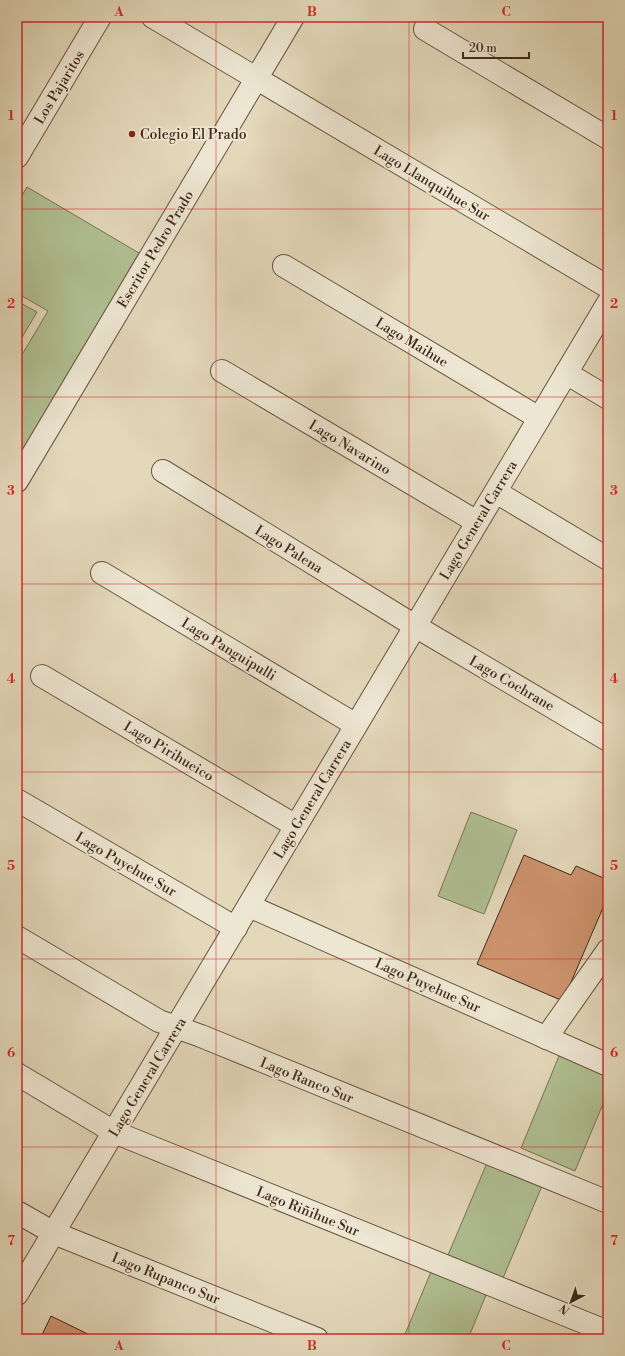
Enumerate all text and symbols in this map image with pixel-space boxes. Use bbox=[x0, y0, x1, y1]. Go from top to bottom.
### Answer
text: A bbox=[113, 4, 124, 20]
text: B bbox=[307, 4, 317, 20]
text: C bbox=[501, 4, 511, 20]
scale bar bbox=[463, 34, 529, 60]
text: 20 m bbox=[469, 41, 497, 56]
street label: Los Pajaritos bbox=[31, 47, 89, 128]
text: 1 bbox=[8, 108, 15, 124]
text: 1 bbox=[611, 108, 618, 124]
place label: Colegio El Prado bbox=[140, 126, 247, 144]
marker: Colegio El Prado bbox=[127, 129, 137, 139]
street label: Lago Llanquihue Sur bbox=[370, 142, 493, 226]
street label: Escritor Pedro Prado bbox=[114, 187, 198, 312]
text: 2 bbox=[7, 296, 15, 312]
text: 2 bbox=[610, 296, 618, 312]
street label: Lago Maihue bbox=[372, 314, 451, 372]
street label: Lago Navarino bbox=[305, 416, 394, 480]
street label: Lago General Carrera bbox=[436, 457, 522, 584]
text: 3 bbox=[7, 483, 15, 499]
text: 3 bbox=[610, 483, 618, 499]
street label: Lago Palena bbox=[251, 522, 327, 578]
street label: Lago Panguipulli bbox=[178, 614, 280, 685]
street label: Lago Cochrane bbox=[466, 652, 557, 716]
text: 4 bbox=[7, 671, 16, 687]
text: 4 bbox=[610, 671, 619, 687]
street label: Lago Pirihueico bbox=[120, 718, 217, 786]
street label: Lago General Carrera bbox=[270, 736, 356, 863]
street label: Lago Puyehue Sur bbox=[72, 829, 179, 901]
text: 5 bbox=[7, 858, 15, 874]
text: 5 bbox=[610, 858, 618, 874]
street label: Lago Puyehue Sur bbox=[372, 955, 483, 1017]
street label: Lago General Carrera bbox=[105, 1014, 191, 1141]
text: 6 bbox=[7, 1045, 15, 1061]
text: 6 bbox=[610, 1045, 618, 1061]
street label: Lago Ranco Sur bbox=[257, 1054, 356, 1108]
street label: Lago Riñihue Sur bbox=[253, 1183, 362, 1241]
text: 7 bbox=[7, 1233, 15, 1249]
text: 7 bbox=[610, 1233, 618, 1249]
street label: Lago Rupanco Sur bbox=[109, 1249, 223, 1309]
north arrow bbox=[551, 1282, 591, 1322]
text: N bbox=[557, 1300, 573, 1317]
text: A bbox=[113, 1338, 124, 1354]
text: B bbox=[307, 1338, 317, 1354]
text: C bbox=[501, 1338, 511, 1354]

